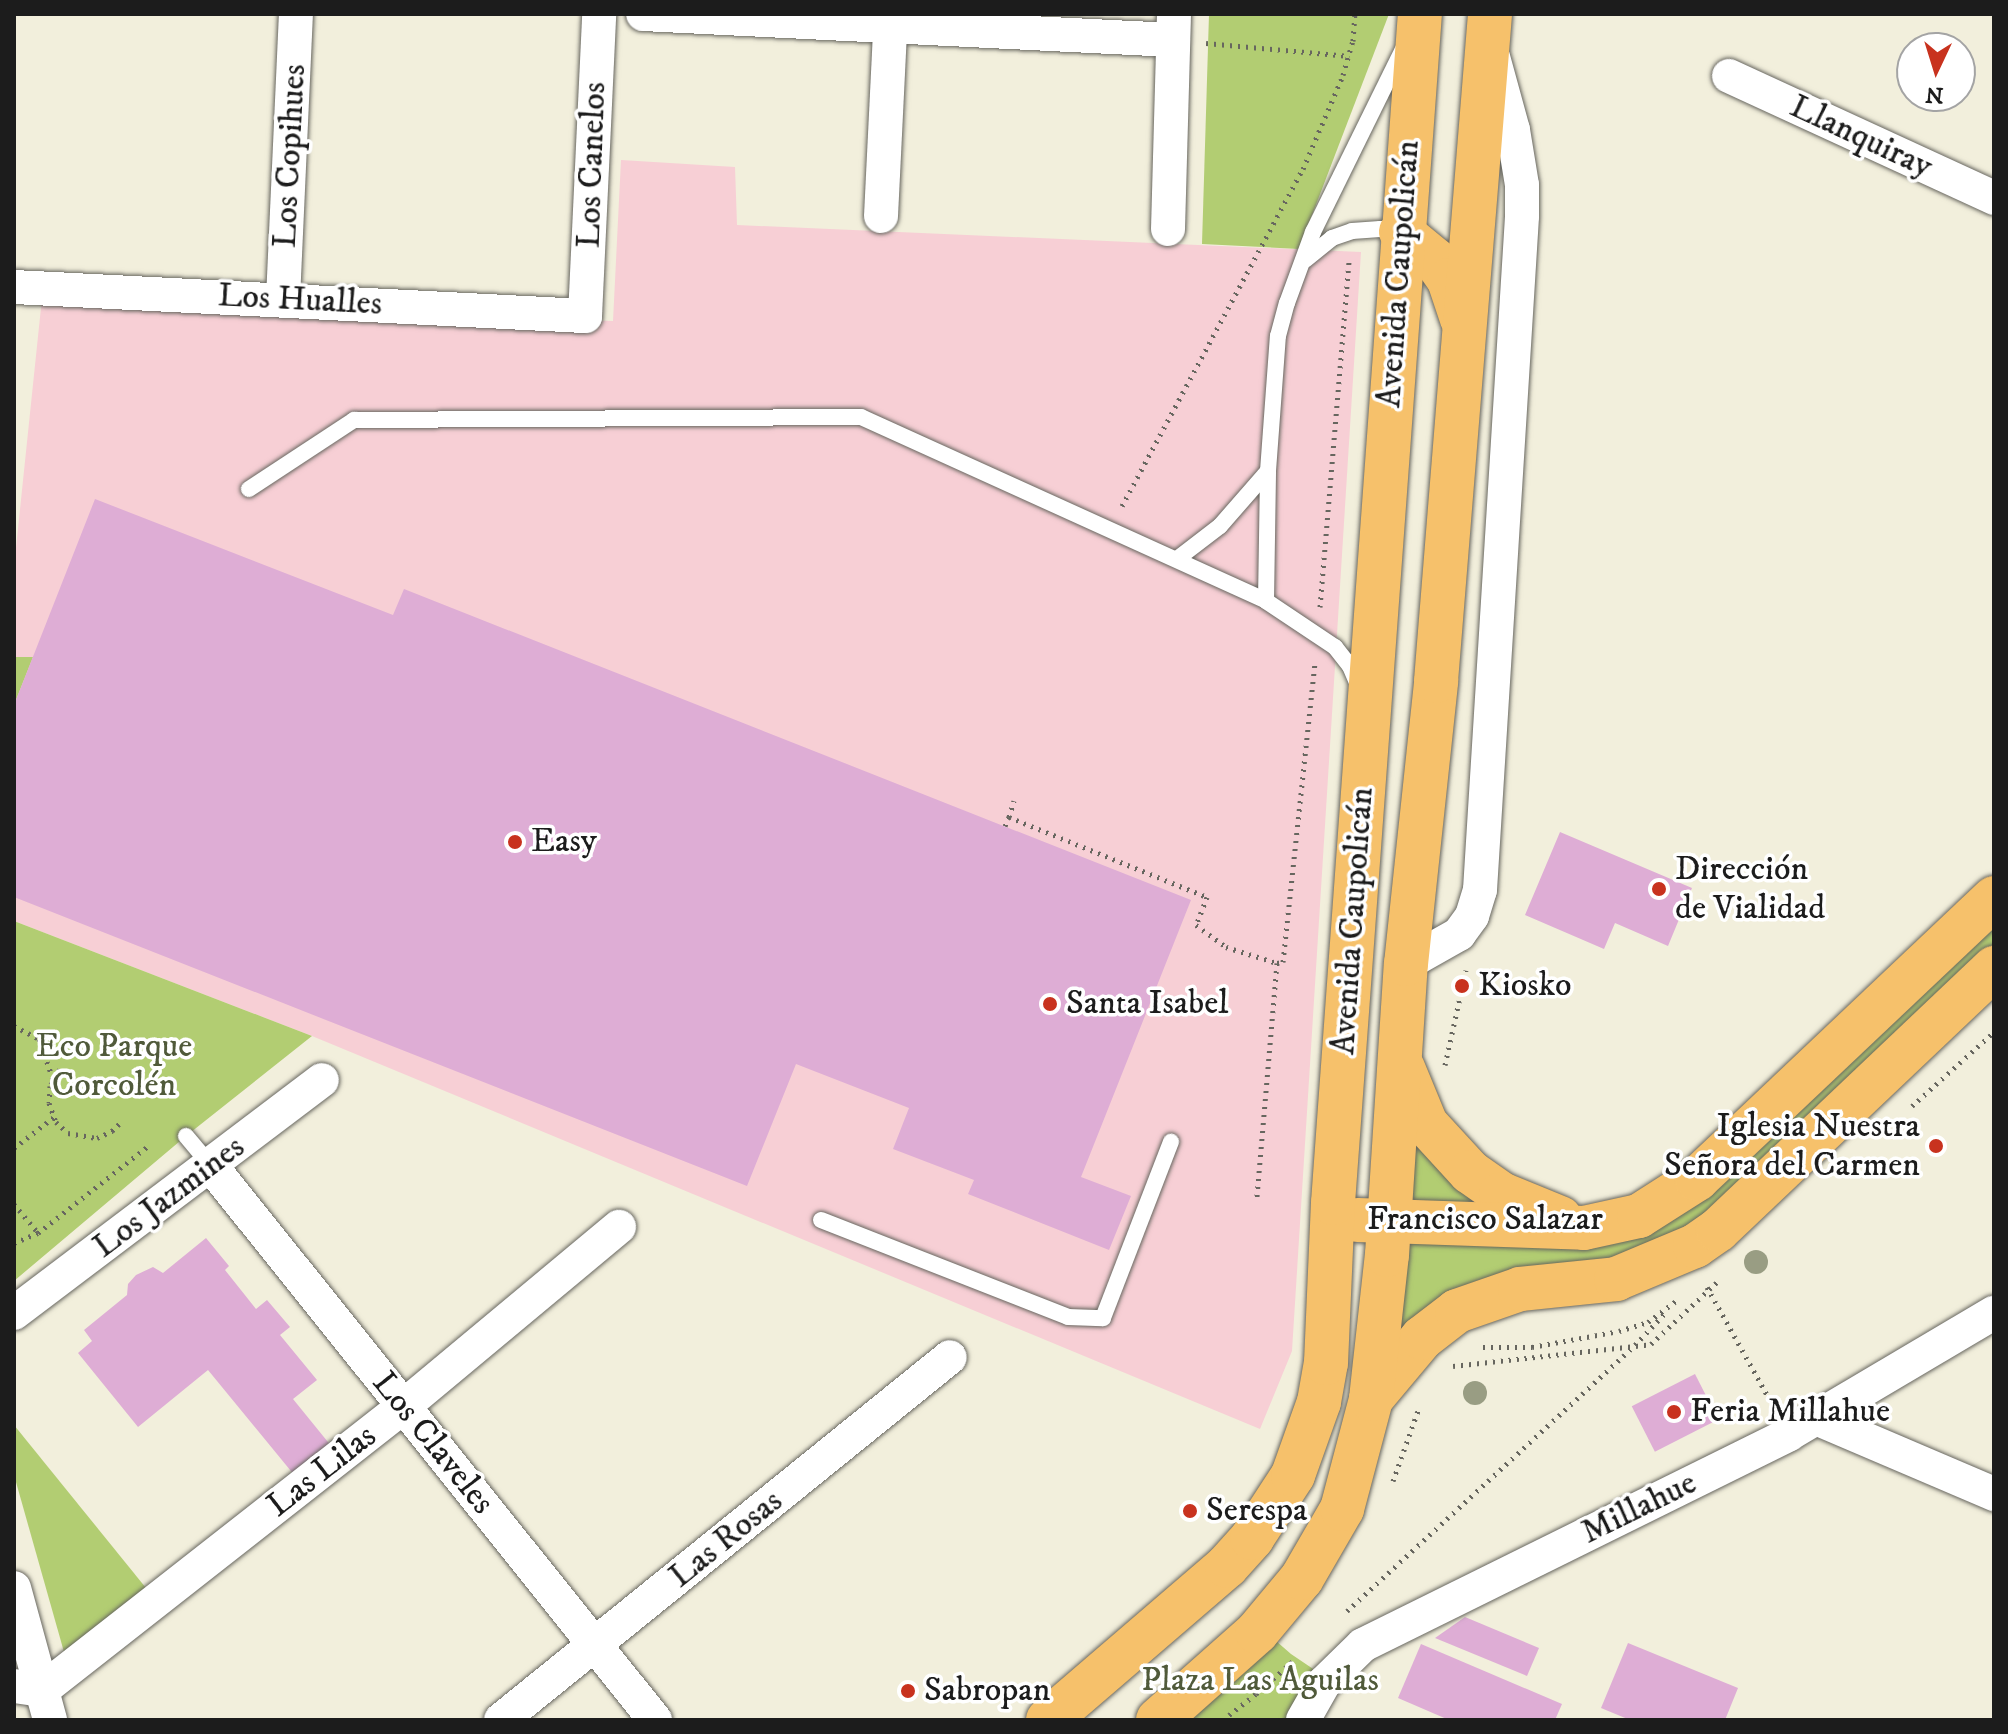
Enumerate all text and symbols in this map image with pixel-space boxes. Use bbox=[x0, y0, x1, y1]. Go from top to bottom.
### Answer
north arrow bbox=[1896, 32, 1976, 112]
street label: Los Copihues bbox=[265, 63, 315, 249]
text: N bbox=[1924, 80, 1944, 109]
street label: Los Canelos bbox=[569, 81, 615, 249]
street label: Llanquiray bbox=[1783, 86, 1939, 188]
street label: Avenida Caupolicán bbox=[1369, 139, 1429, 409]
street label: Los Hualles bbox=[217, 275, 383, 325]
street label: Avenida Caupolicán bbox=[1323, 786, 1383, 1056]
place label: Easy bbox=[531, 822, 597, 862]
marker: Easy bbox=[506, 833, 524, 851]
place label: Dirección de Vialidad bbox=[1675, 849, 1825, 928]
marker: Dirección de Vialidad bbox=[1650, 880, 1668, 898]
place label: Kiosko bbox=[1478, 966, 1572, 1006]
marker: Kiosko bbox=[1453, 977, 1471, 995]
place label: Santa Isabel bbox=[1066, 984, 1228, 1024]
marker: Santa Isabel bbox=[1041, 995, 1059, 1013]
park label: Eco Parque Corcolén bbox=[36, 1026, 192, 1106]
place label: Iglesia Nuestra Señora del Carmen bbox=[1664, 1106, 1920, 1186]
street label: Los Jazmines bbox=[85, 1127, 253, 1267]
marker: Iglesia Nuestra Señora del Carmen bbox=[1927, 1137, 1945, 1155]
street label: Francisco Salazar bbox=[1367, 1200, 1603, 1240]
street label: Los Claveles bbox=[363, 1364, 503, 1522]
place label: Feria Millahue bbox=[1690, 1392, 1890, 1432]
marker: Feria Millahue bbox=[1665, 1403, 1683, 1421]
street label: Las Lilas bbox=[259, 1416, 385, 1526]
street label: Millahue bbox=[1575, 1463, 1703, 1553]
street label: Las Rosas bbox=[661, 1481, 791, 1597]
place label: Serespa bbox=[1206, 1491, 1308, 1531]
marker: Serespa bbox=[1181, 1502, 1199, 1520]
park label: Plaza Las Aguilas bbox=[1141, 1661, 1379, 1701]
place label: Sabropan bbox=[924, 1671, 1051, 1711]
marker: Sabropan bbox=[899, 1682, 917, 1700]

